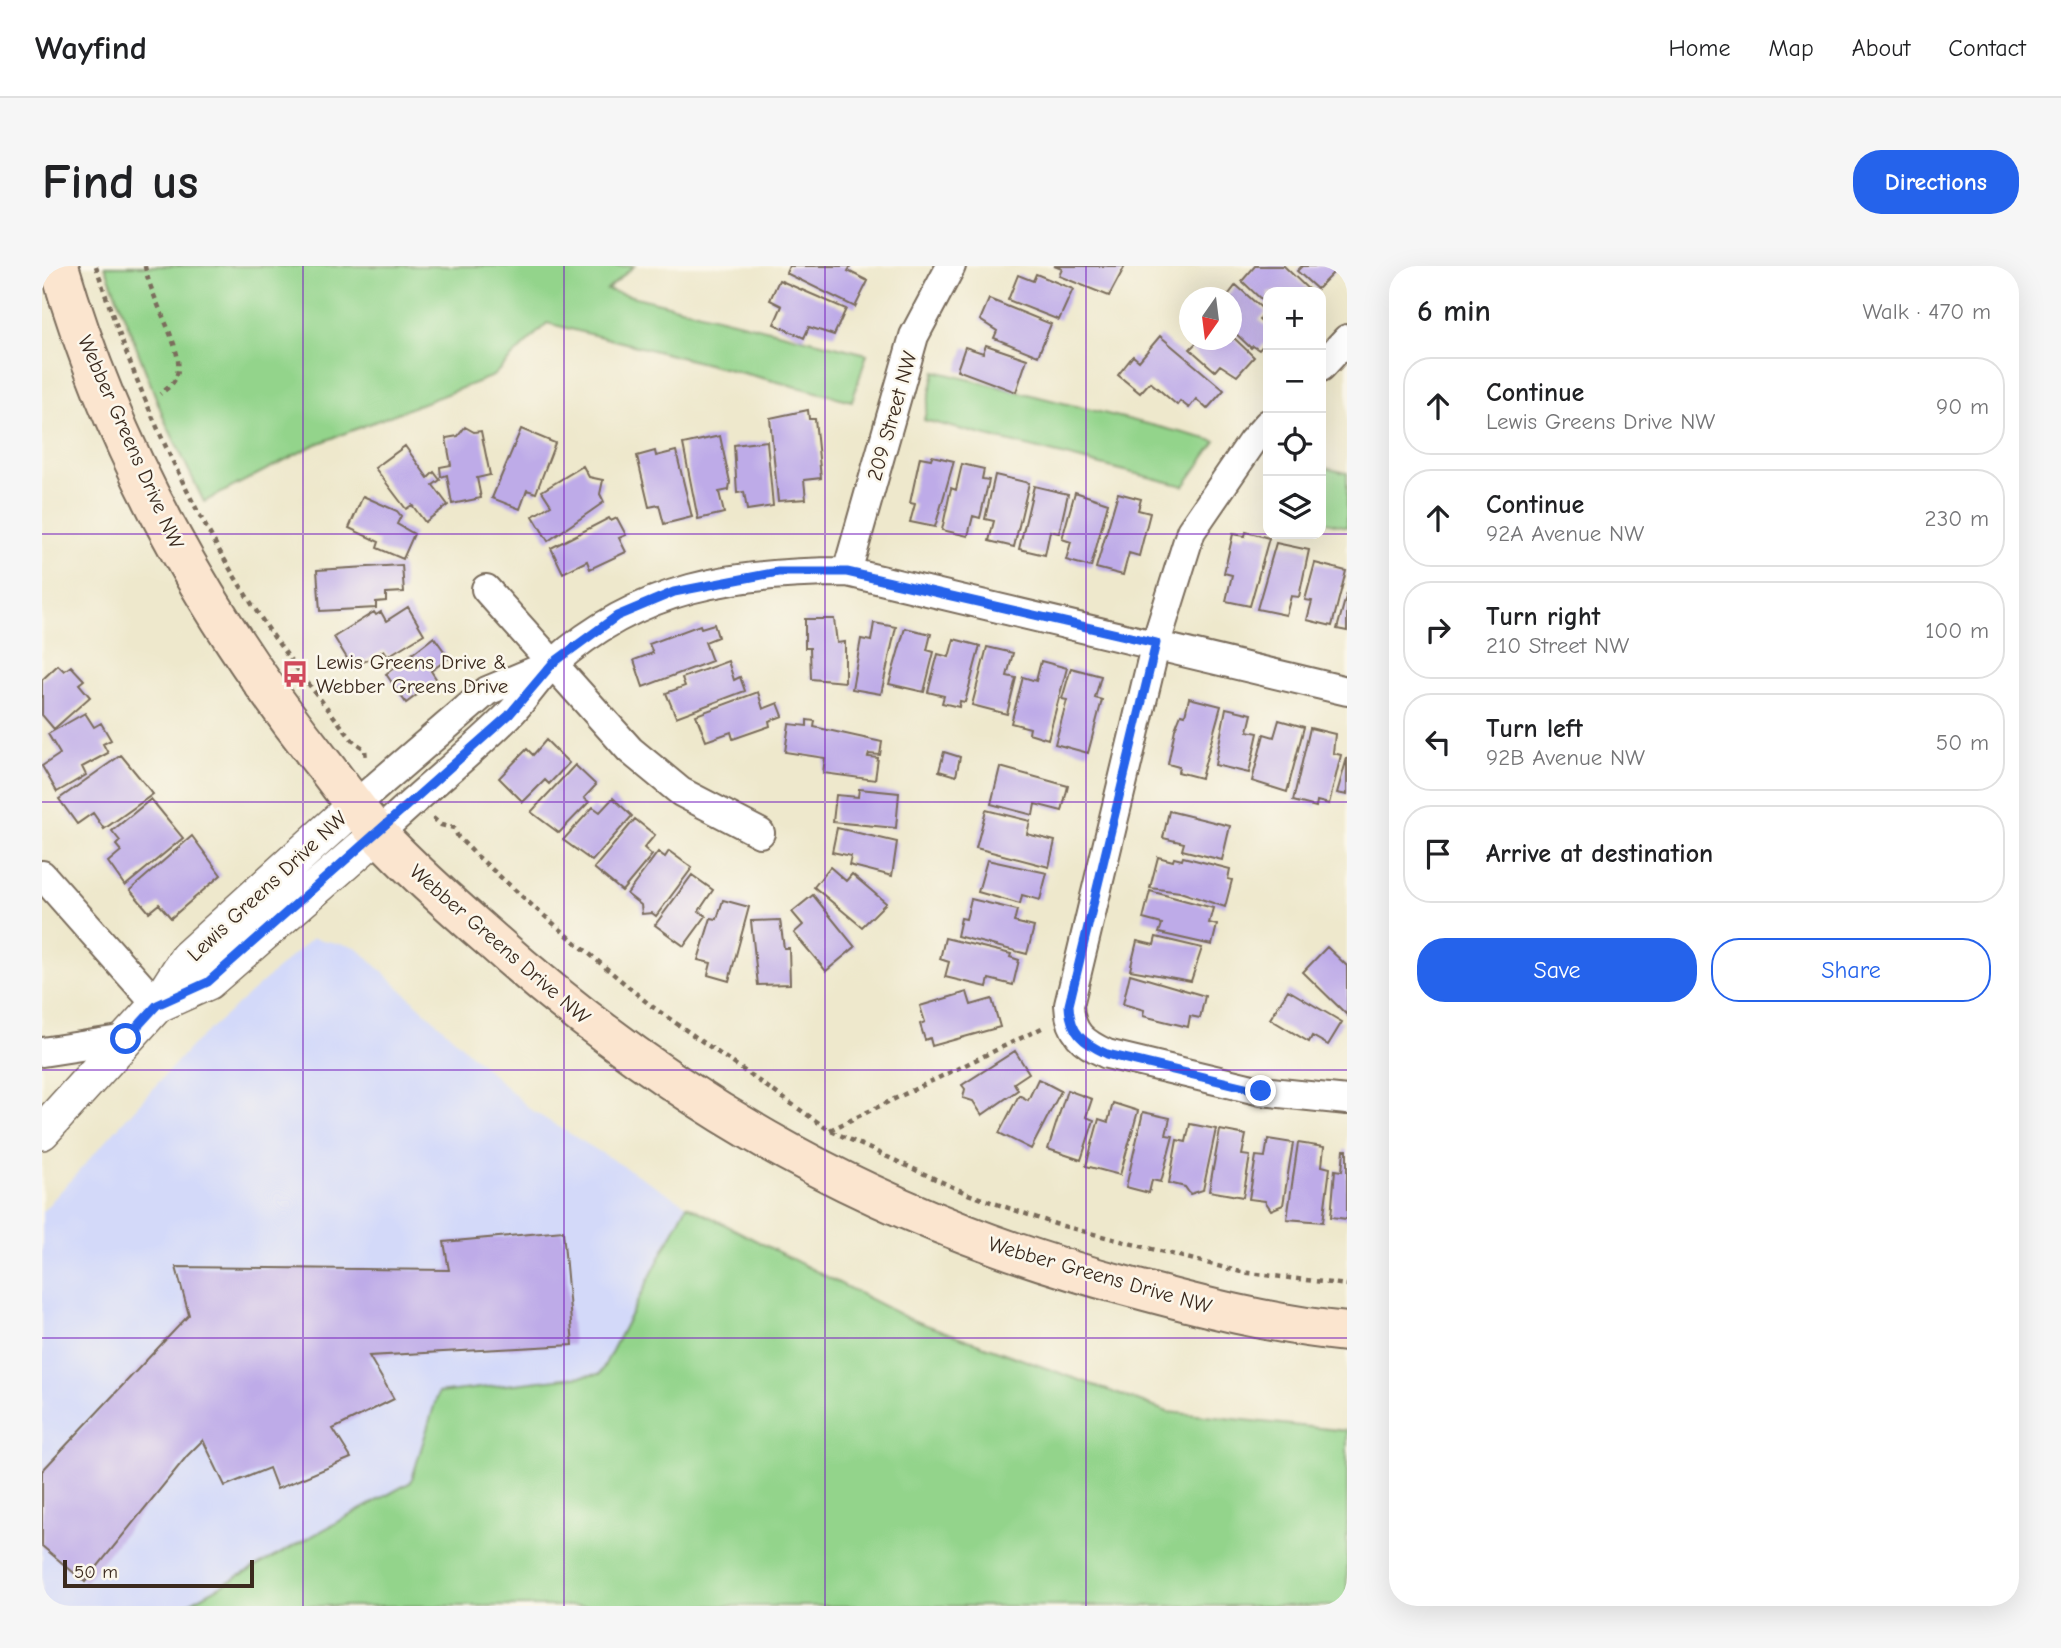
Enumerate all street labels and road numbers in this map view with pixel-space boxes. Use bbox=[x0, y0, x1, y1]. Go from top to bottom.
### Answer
street label: Webber Greens Drive NW bbox=[73, 331, 189, 553]
street label: 209 Street NW bbox=[862, 348, 922, 484]
street label: Lewis Greens Drive NW bbox=[182, 805, 352, 966]
street label: Webber Greens Drive NW bbox=[405, 859, 596, 1029]
street label: Webber Greens Drive NW bbox=[986, 1232, 1215, 1319]

